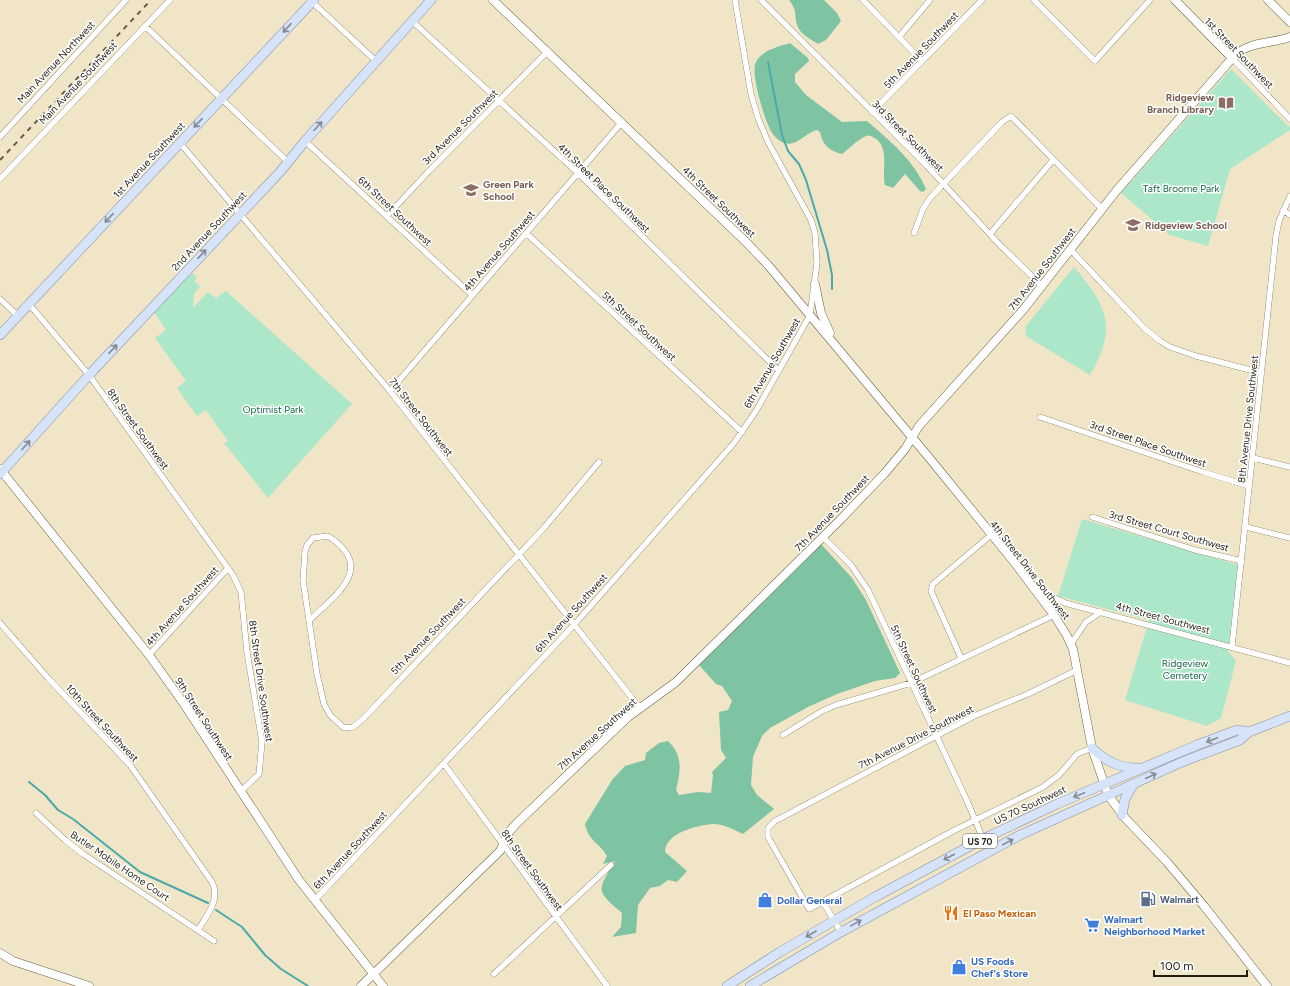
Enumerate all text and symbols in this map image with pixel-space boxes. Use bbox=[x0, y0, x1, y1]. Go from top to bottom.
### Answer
street label: 5th Avenue Southwest bbox=[881, 9, 961, 91]
street label: 1st Street Southwest bbox=[1202, 15, 1276, 91]
street label: Main Avenue Northwest bbox=[14, 18, 98, 106]
one-way arrow bbox=[283, 23, 292, 34]
street label: Main Avenue Southwest bbox=[36, 39, 120, 127]
street label: 3rd Avenue Southwest bbox=[419, 86, 501, 168]
place label: Ridgeview Branch Library bbox=[1147, 91, 1215, 116]
library icon: Ridgeview Branch Library bbox=[1217, 94, 1235, 112]
street label: 3rd Street Southwest bbox=[869, 97, 947, 175]
one-way arrow bbox=[193, 118, 203, 128]
street label: 1st Avenue Southwest bbox=[110, 119, 188, 201]
one-way arrow bbox=[313, 122, 322, 132]
street label: 4th Street Place Southwest bbox=[555, 140, 653, 236]
street label: 4th Street Southwest bbox=[680, 164, 759, 240]
street label: 6th Street Southwest bbox=[355, 173, 435, 249]
place label: Green Park School bbox=[483, 178, 534, 203]
school or university icon: Green Park School bbox=[462, 181, 480, 199]
park label: Taft Broome Park bbox=[1143, 182, 1219, 195]
street label: 2nd Avenue Southwest bbox=[169, 188, 249, 274]
street label: 4th Avenue Southwest bbox=[460, 208, 538, 294]
one-way arrow bbox=[105, 213, 114, 223]
school or university icon: Ridgeview School bbox=[1124, 216, 1142, 234]
place label: Ridgeview School bbox=[1145, 219, 1227, 232]
street label: 7th Avenue Southwest bbox=[1006, 225, 1079, 313]
one-way arrow bbox=[198, 249, 207, 259]
street label: 5th Street Southwest bbox=[599, 288, 679, 364]
street label: 6th Avenue Southwest bbox=[741, 315, 803, 411]
one-way arrow bbox=[109, 343, 118, 354]
street label: 8th Avenue Drive Southwest bbox=[1235, 354, 1261, 483]
street label: 7th Street Southwest bbox=[386, 375, 456, 459]
street label: 8th Street Southwest bbox=[104, 386, 172, 472]
park label: Optimist Park bbox=[243, 403, 303, 416]
street label: 3rd Street Place Southwest bbox=[1088, 418, 1208, 470]
one-way arrow bbox=[21, 440, 30, 450]
street label: 7th Avenue Southwest bbox=[792, 472, 872, 554]
street label: 3rd Street Court Southwest bbox=[1107, 508, 1231, 554]
street label: 4th Street Drive Southwest bbox=[987, 518, 1073, 622]
street label: 4th Avenue Southwest bbox=[143, 563, 221, 649]
street label: 6th Avenue Southwest bbox=[532, 571, 610, 655]
street label: 5th Avenue Southwest bbox=[388, 595, 468, 677]
street label: 4th Street Southwest bbox=[1114, 599, 1212, 637]
street label: 8th Street Drive Southwest bbox=[246, 619, 276, 743]
street label: 5th Street Southwest bbox=[888, 623, 940, 716]
park label: Ridgeview Cemetery bbox=[1162, 657, 1208, 682]
street label: 9th Street Southwest bbox=[172, 675, 236, 763]
street label: 10th Street Southwest bbox=[63, 682, 141, 765]
street label: 7th Avenue Southwest bbox=[555, 695, 639, 773]
street label: 7th Avenue Drive Southwest bbox=[856, 702, 976, 772]
one-way arrow bbox=[1206, 736, 1218, 744]
one-way arrow bbox=[1145, 772, 1157, 779]
street label: US 70 Southwest bbox=[992, 782, 1068, 827]
one-way arrow bbox=[1073, 792, 1085, 799]
street label: 6th Avenue Southwest bbox=[310, 808, 390, 892]
street label: 8th Street Southwest bbox=[498, 827, 566, 913]
street label: Butler Mobile Home Court bbox=[68, 828, 172, 904]
road number: US 70 bbox=[963, 834, 997, 848]
one-way arrow bbox=[1001, 837, 1013, 845]
one-way arrow bbox=[943, 854, 955, 861]
fuel station icon: Walmart bbox=[1139, 890, 1157, 908]
shop icon: Dollar General bbox=[756, 891, 774, 909]
place label: Walmart bbox=[1160, 893, 1199, 906]
place label: Dollar General bbox=[777, 894, 842, 907]
restaurant icon: El Paso Mexican bbox=[942, 904, 960, 922]
place label: El Paso Mexican bbox=[963, 907, 1037, 920]
place label: Walmart Neighborhood Market bbox=[1104, 913, 1205, 938]
supermarket icon: Walmart Neighborhood Market bbox=[1083, 916, 1101, 934]
one-way arrow bbox=[850, 919, 862, 927]
one-way arrow bbox=[805, 931, 817, 939]
scale bar bbox=[1154, 952, 1247, 978]
place label: US Foods Chef's Store bbox=[971, 955, 1029, 980]
shop icon: US Foods Chef's Store bbox=[950, 958, 968, 976]
text: 100 m bbox=[1160, 959, 1194, 973]

